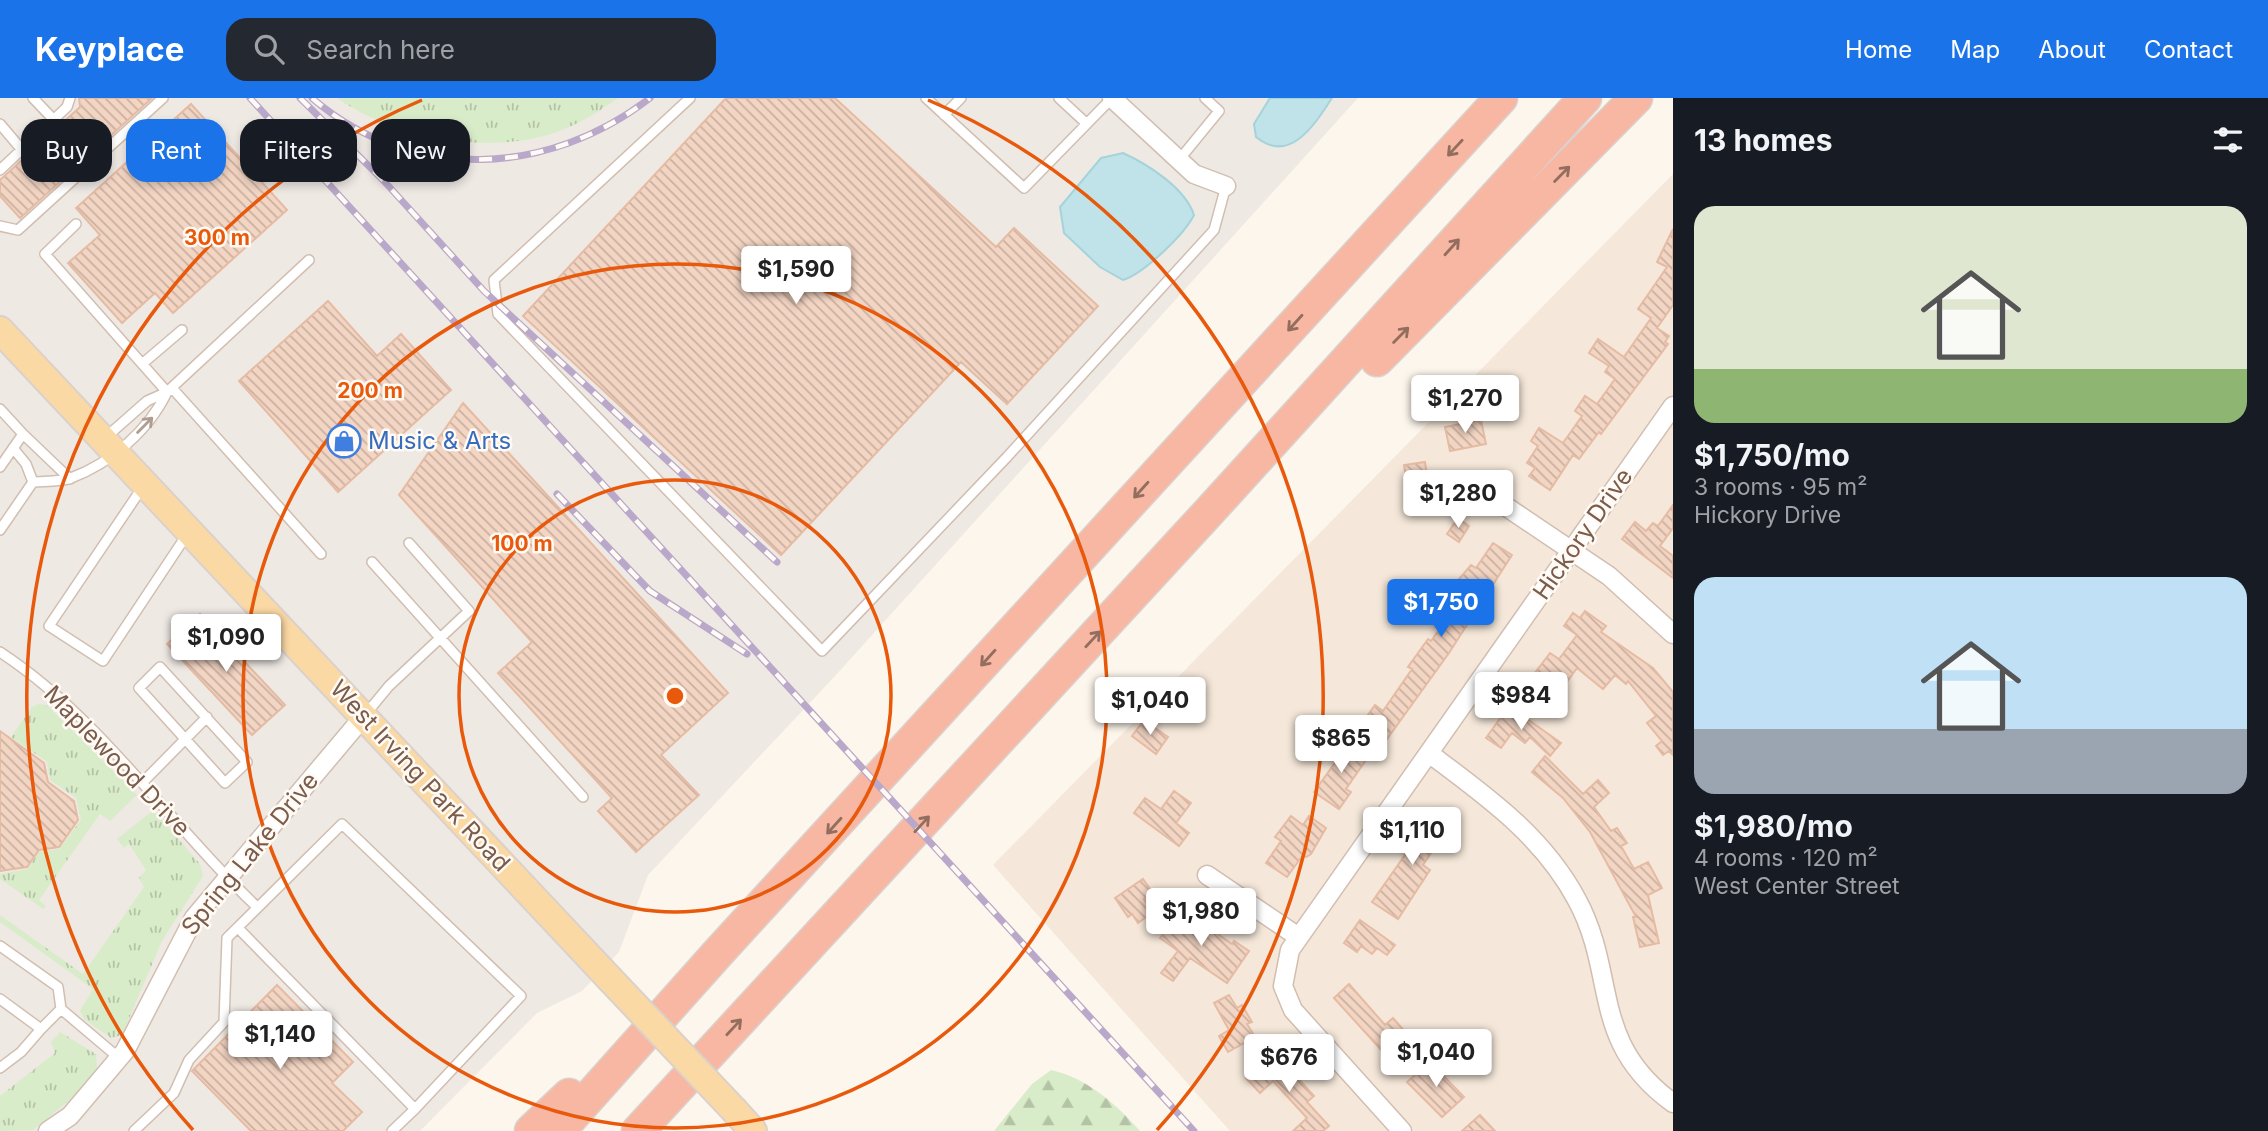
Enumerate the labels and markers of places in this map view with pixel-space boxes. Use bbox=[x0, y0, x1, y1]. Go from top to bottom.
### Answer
pin: $1,590 bbox=[739, 246, 853, 306]
pin: $1,270 bbox=[1408, 376, 1522, 435]
shop icon: Music & Arts bbox=[325, 422, 363, 460]
place label: Music & Arts bbox=[368, 426, 511, 455]
pin: $1,280 bbox=[1401, 470, 1515, 530]
pin: $1,750 bbox=[1384, 580, 1498, 639]
pin: $1,090 bbox=[169, 614, 283, 674]
pin: $984 bbox=[1480, 672, 1562, 732]
pin: $1,040 bbox=[1093, 678, 1207, 737]
centre of rings bbox=[663, 684, 687, 708]
pin: $865 bbox=[1300, 716, 1382, 775]
pin: $1,110 bbox=[1355, 808, 1469, 867]
pin: $1,980 bbox=[1144, 888, 1258, 948]
pin: $1,140 bbox=[223, 1012, 337, 1071]
pin: $1,040 bbox=[1379, 1030, 1493, 1089]
pin: $676 bbox=[1248, 1034, 1330, 1094]

